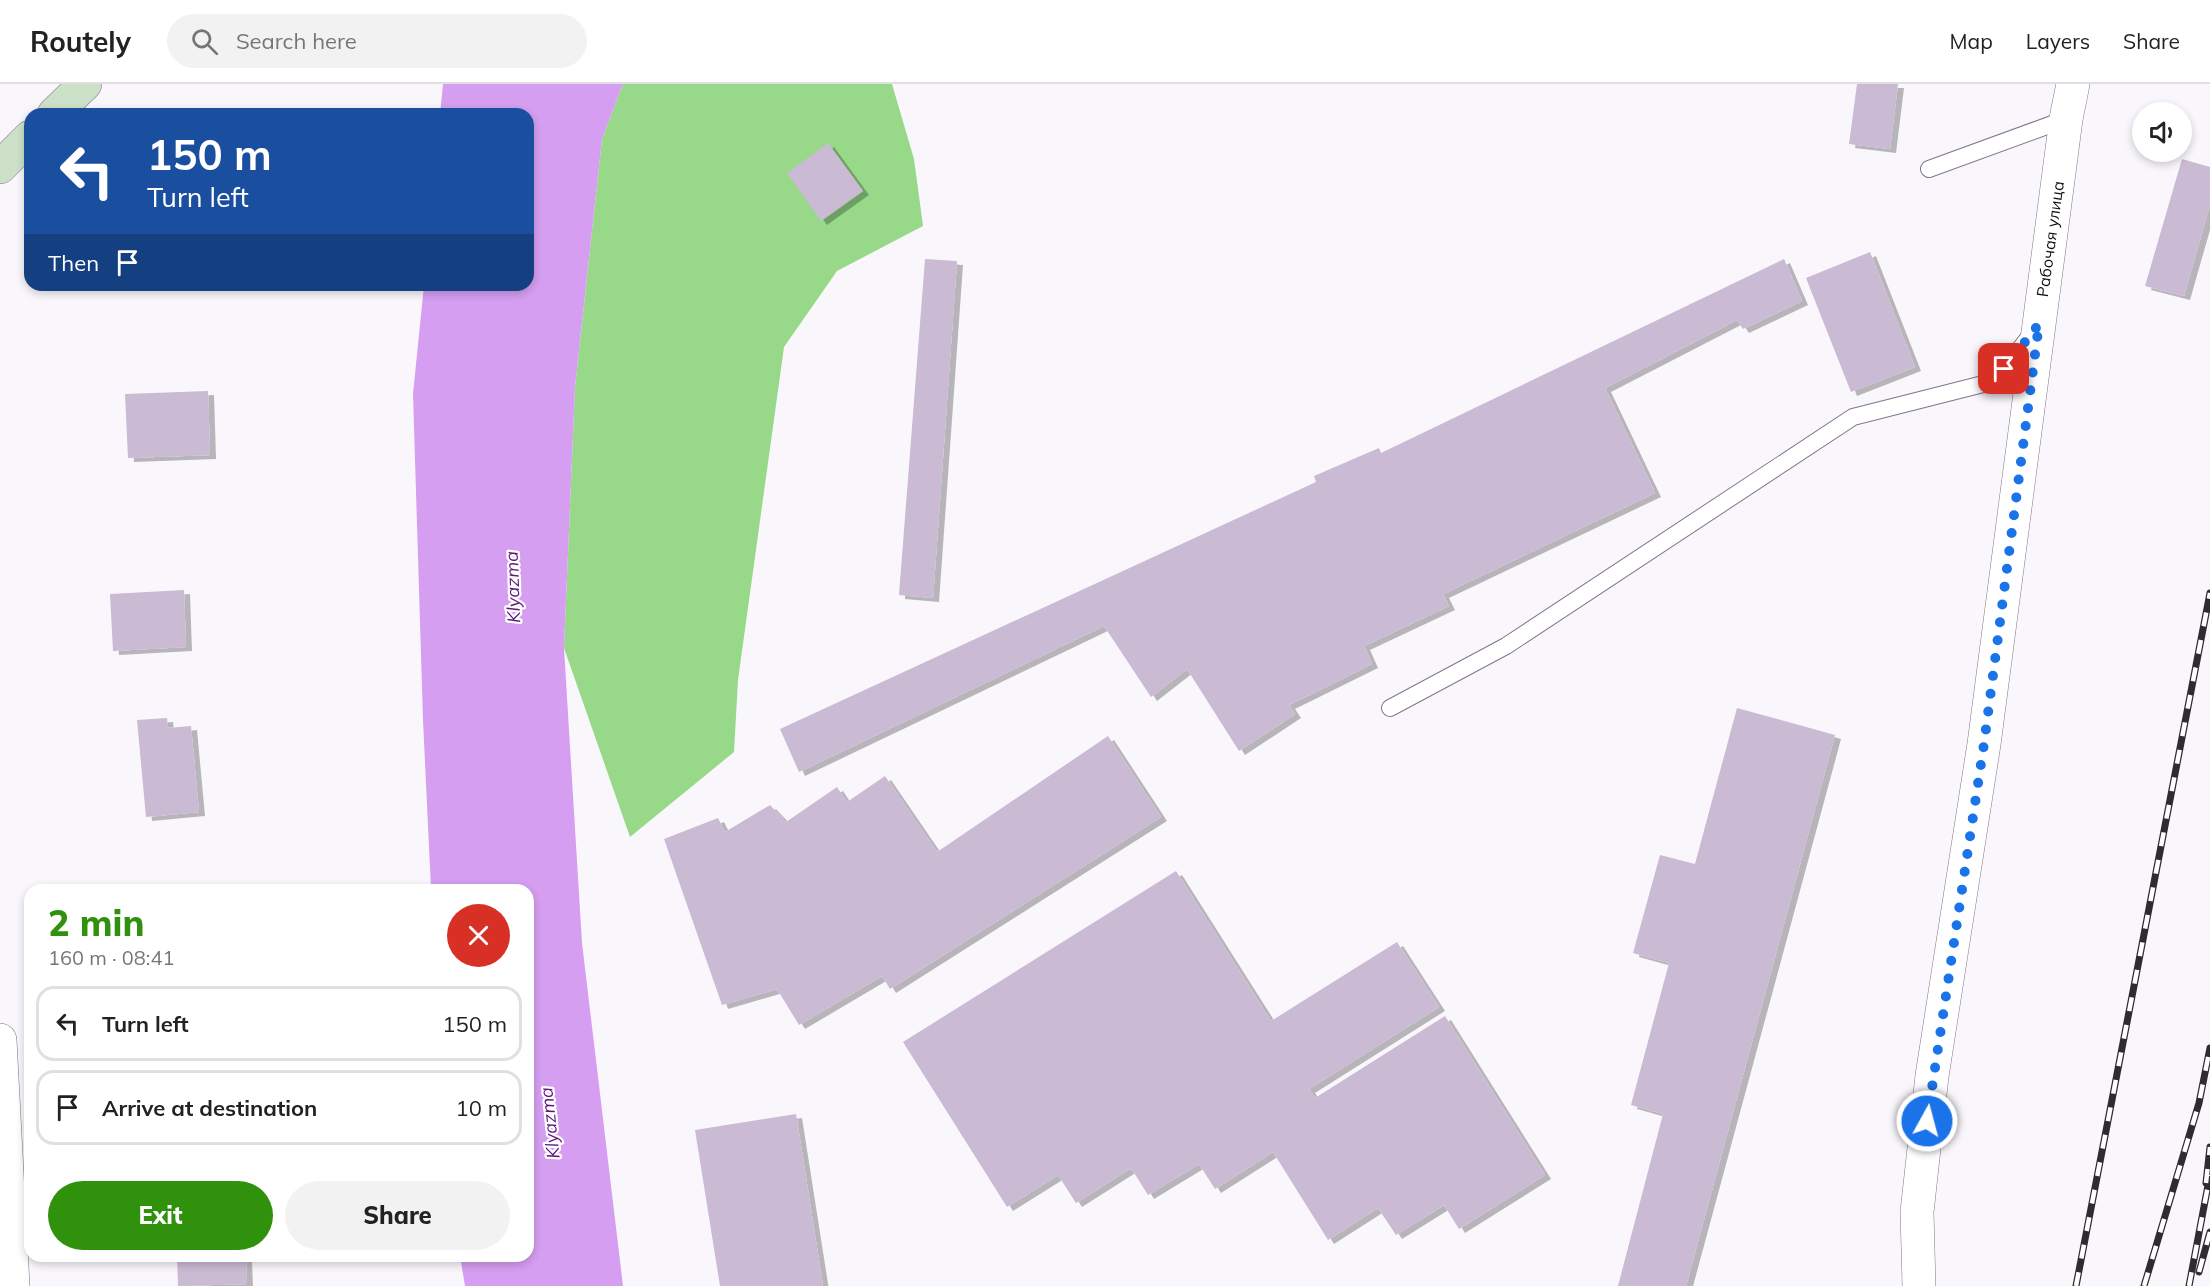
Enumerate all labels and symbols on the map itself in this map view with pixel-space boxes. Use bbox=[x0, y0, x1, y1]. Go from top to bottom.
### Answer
street label: Рабочая улица bbox=[2032, 180, 2068, 298]
pin bbox=[1978, 343, 2029, 394]
water label: Klyazma bbox=[500, 551, 525, 623]
water label: Klyazma bbox=[534, 1086, 565, 1160]
position arrow bbox=[1895, 1089, 1959, 1153]

